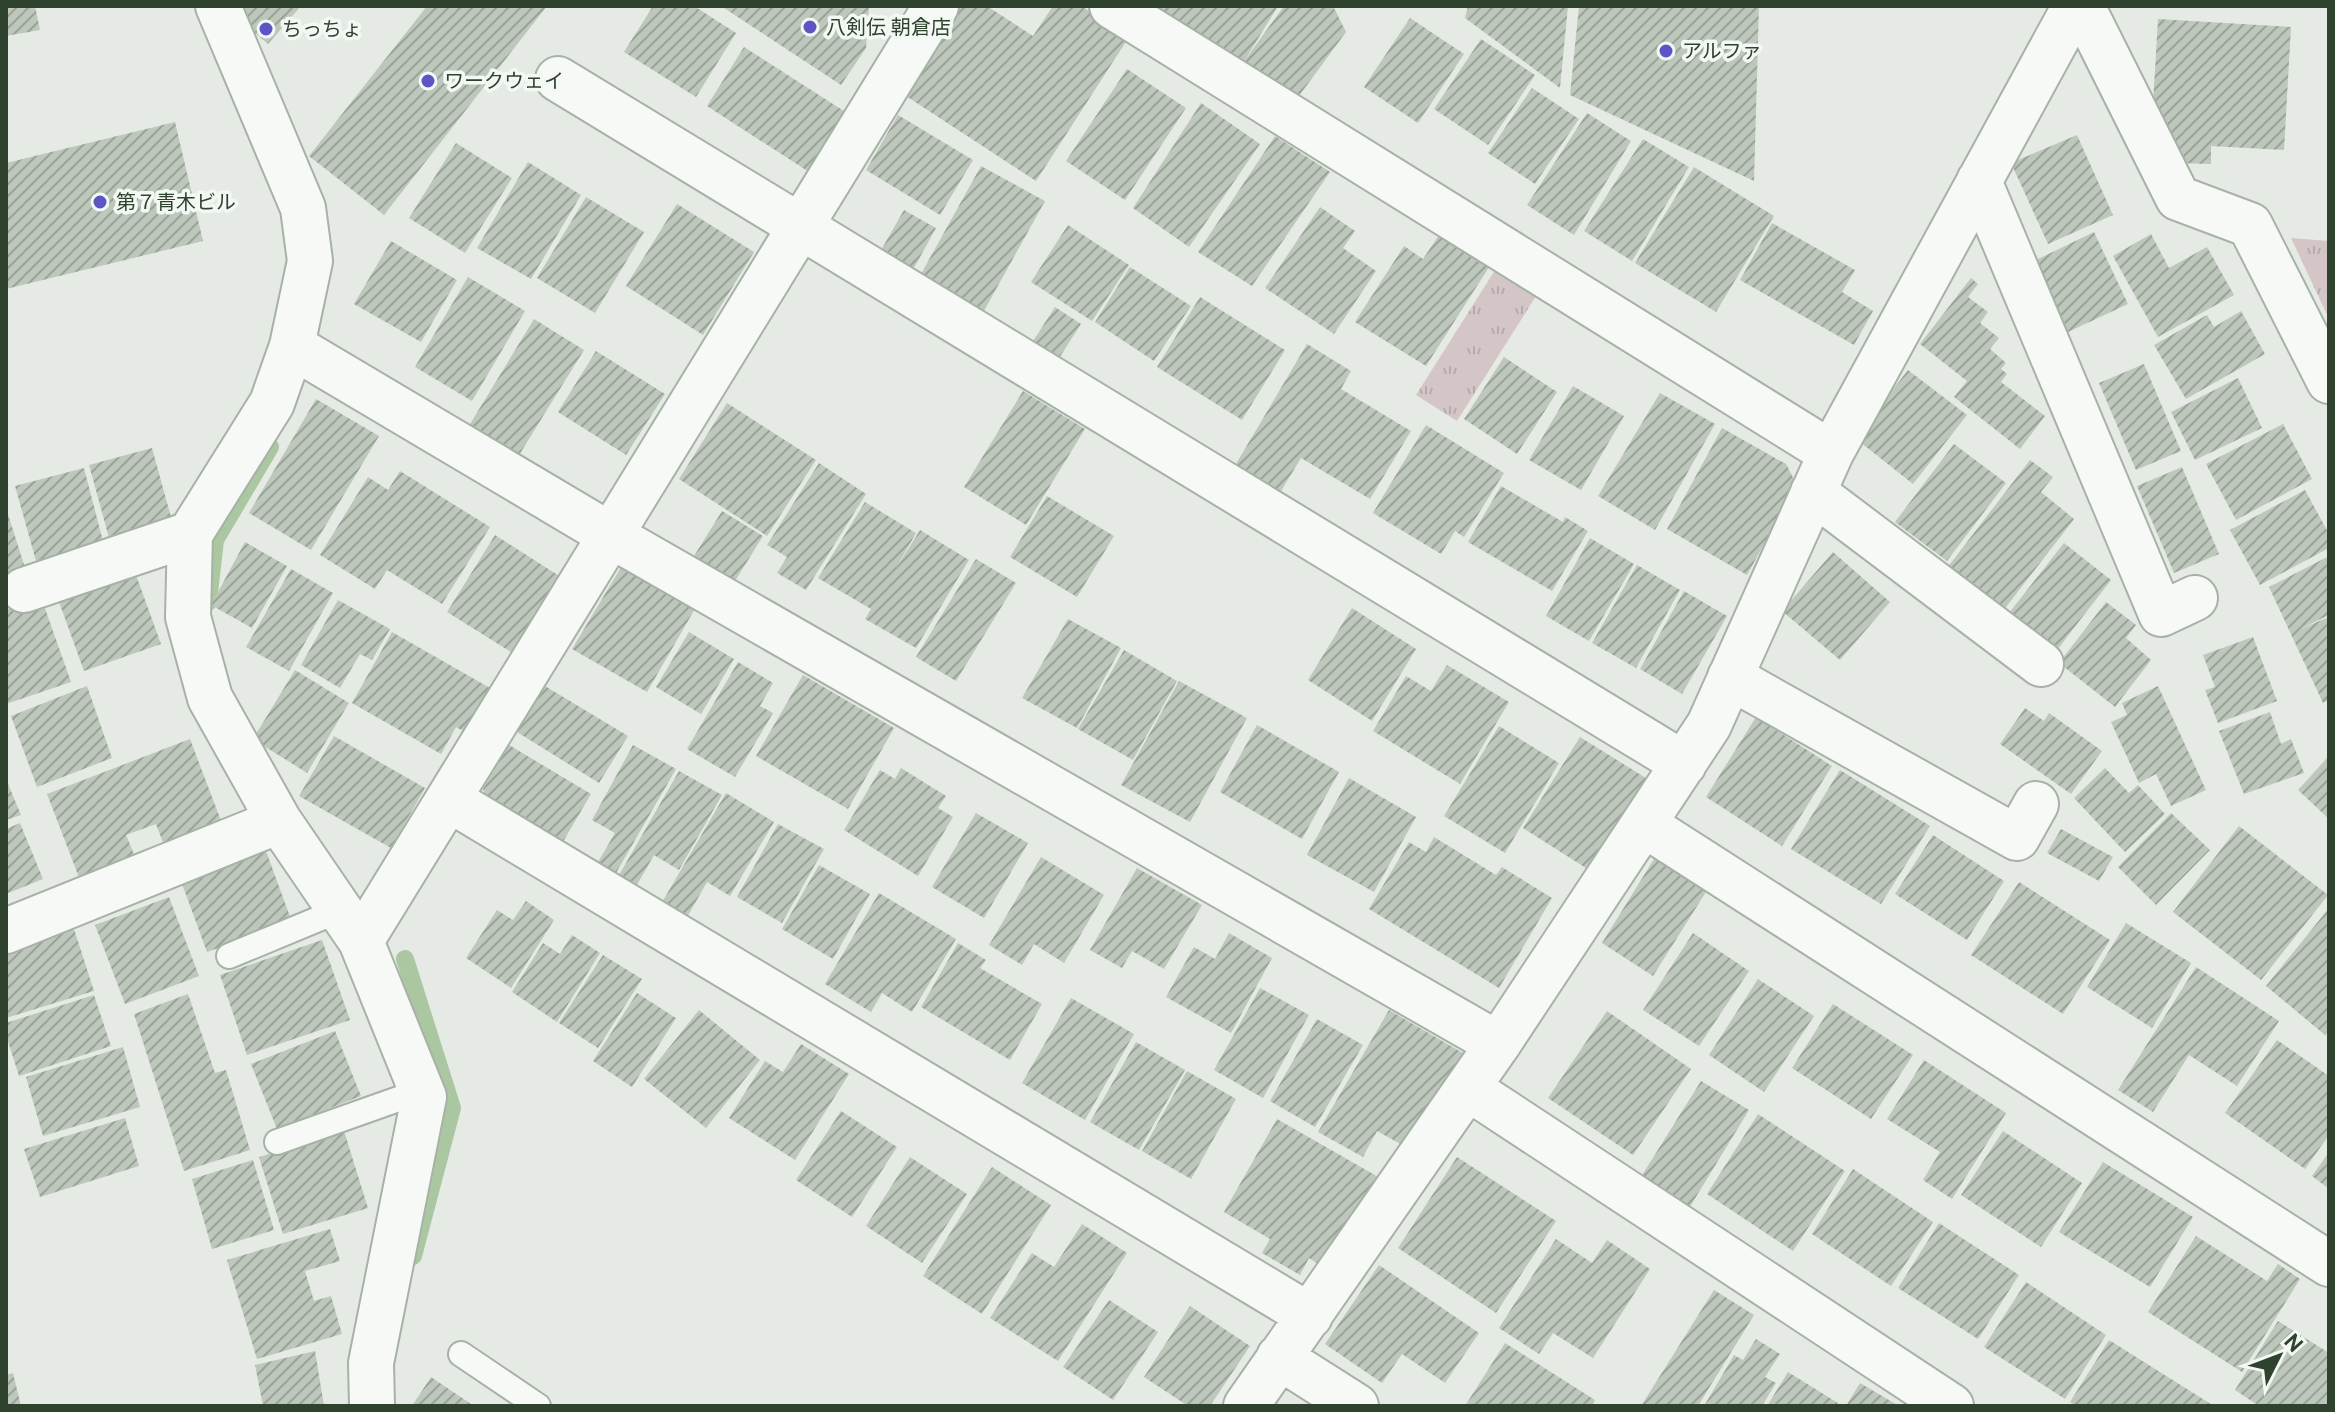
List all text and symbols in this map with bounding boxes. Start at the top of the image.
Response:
place label: 八剣伝 朝倉店 [826,16,951,42]
place label: ちっちょ [282,18,362,44]
marker: 八剣伝 朝倉店 [801,18,819,36]
marker: ちっちょ [257,20,275,38]
place label: アルファ [1682,40,1762,66]
marker: アルファ [1657,42,1675,60]
place label: ワークウェイ [444,70,564,96]
marker: ワークウェイ [419,72,437,90]
place label: 第７青木ビル [116,191,236,217]
marker: 第７青木ビル [91,193,109,211]
north arrow [2239,1316,2319,1396]
text: N [2277,1329,2307,1359]

